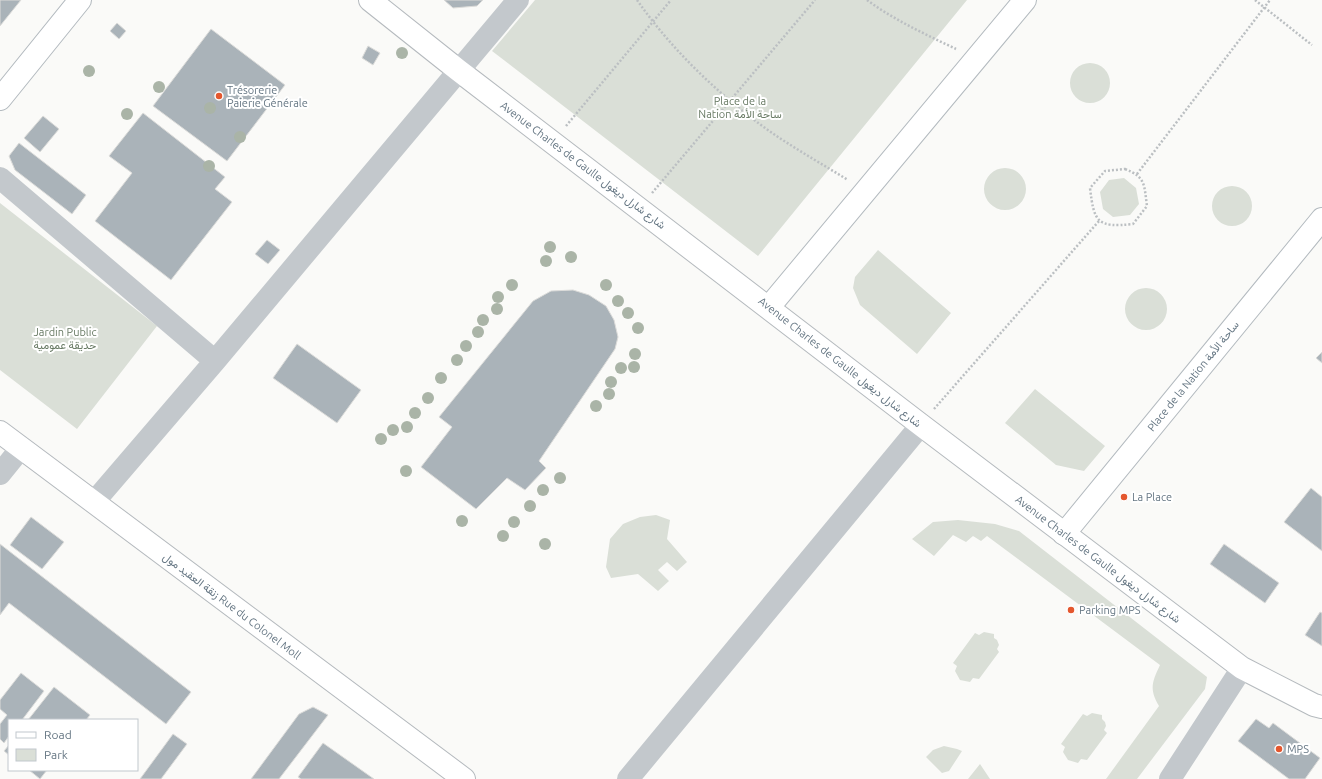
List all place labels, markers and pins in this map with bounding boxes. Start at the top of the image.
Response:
place label: Trésorerie Paierie Générale [227,84,308,109]
marker: Trésorerie Paierie Générale [214,91,224,101]
place label: La Place [1132,491,1172,503]
marker: La Place [1119,492,1129,502]
place label: Parking MPS [1079,604,1141,616]
marker: Parking MPS [1066,605,1076,615]
place label: MPS [1287,743,1309,755]
marker: MPS [1274,744,1284,754]

